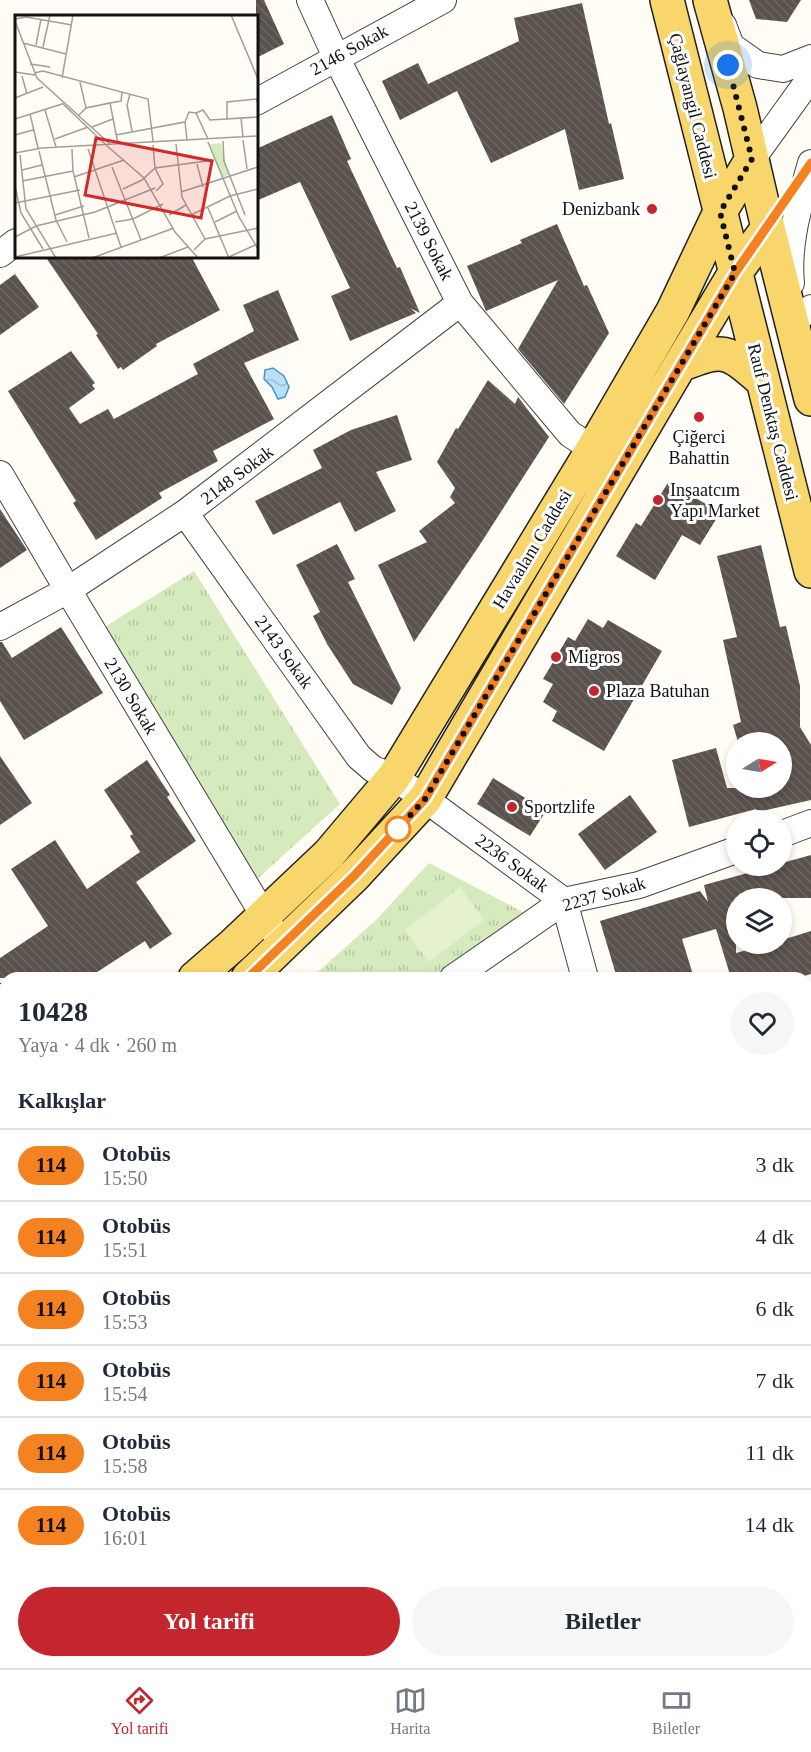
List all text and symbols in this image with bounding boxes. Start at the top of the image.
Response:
inset map [15,15,258,258]
street label: 2146 Sokak [307,21,391,79]
street label: Çağlayangil Caddesi [665,31,721,181]
your location [713,50,743,80]
street label: 2139 Sokak [401,198,457,284]
place label: Denizbank [562,199,640,219]
marker: Denizbank [645,202,659,216]
street label: Rauf Denktaş Caddesi [744,341,802,503]
marker: Çiğerci Bahattin [692,410,706,424]
place label: Çiğerci Bahattin [669,427,730,468]
street label: 2148 Sokak [197,441,277,509]
place label: Inşaatcım Yapı Market [670,480,760,521]
street label: Havaalanı Caddesi [489,486,575,612]
marker: Inşaatcım Yapı Market [651,493,665,507]
street label: 2143 Sokak [251,612,317,692]
place label: Migros [568,647,620,667]
marker: Migros [549,650,563,664]
street label: 2130 Sokak [100,654,162,738]
place label: Plaza Batuhan [606,681,709,701]
marker: Plaza Batuhan [587,684,601,698]
north arrow [726,732,792,798]
map controls [726,732,792,954]
place label: Sportzlife [524,797,595,817]
marker: Sportzlife [505,800,519,814]
button: locate [726,810,792,876]
unlabelled marker [385,816,411,842]
street label: 2236 Sokak [472,830,552,896]
street label: 2237 Sokak [560,873,648,915]
button: layers [726,888,792,954]
button: heart [731,992,794,1055]
text: 10428 [18,996,88,1027]
text: Yaya · 4 dk · 260 m [18,1034,177,1056]
text: Kalkışlar [18,1088,106,1113]
text: Otobüs [102,1141,170,1166]
text: 3 dk [756,1152,794,1177]
text: 114 [36,1153,66,1177]
text: 15:50 [102,1167,148,1189]
text: Otobüs [102,1213,170,1238]
text: 4 dk [756,1224,794,1249]
text: 114 [36,1225,66,1249]
text: 15:51 [102,1239,148,1261]
text: Otobüs [102,1285,170,1310]
text: 6 dk [756,1296,794,1321]
text: 114 [36,1297,66,1321]
text: 15:53 [102,1311,148,1333]
text: Otobüs [102,1357,170,1382]
text: 7 dk [756,1368,794,1393]
text: 114 [36,1369,66,1393]
text: 15:54 [102,1383,148,1405]
text: Otobüs [102,1429,170,1454]
text: 11 dk [745,1440,794,1465]
text: 114 [36,1441,66,1465]
text: 15:58 [102,1455,148,1477]
text: Otobüs [102,1501,170,1526]
text: 14 dk [745,1512,794,1537]
text: 114 [36,1513,66,1537]
text: 16:01 [102,1527,148,1549]
button: Yol tarifi [18,1587,400,1656]
button: Biletler [412,1587,794,1656]
tab: Yol tarifi [111,1684,168,1738]
tab: Harita [390,1684,430,1738]
tab: Biletler [652,1684,700,1738]

